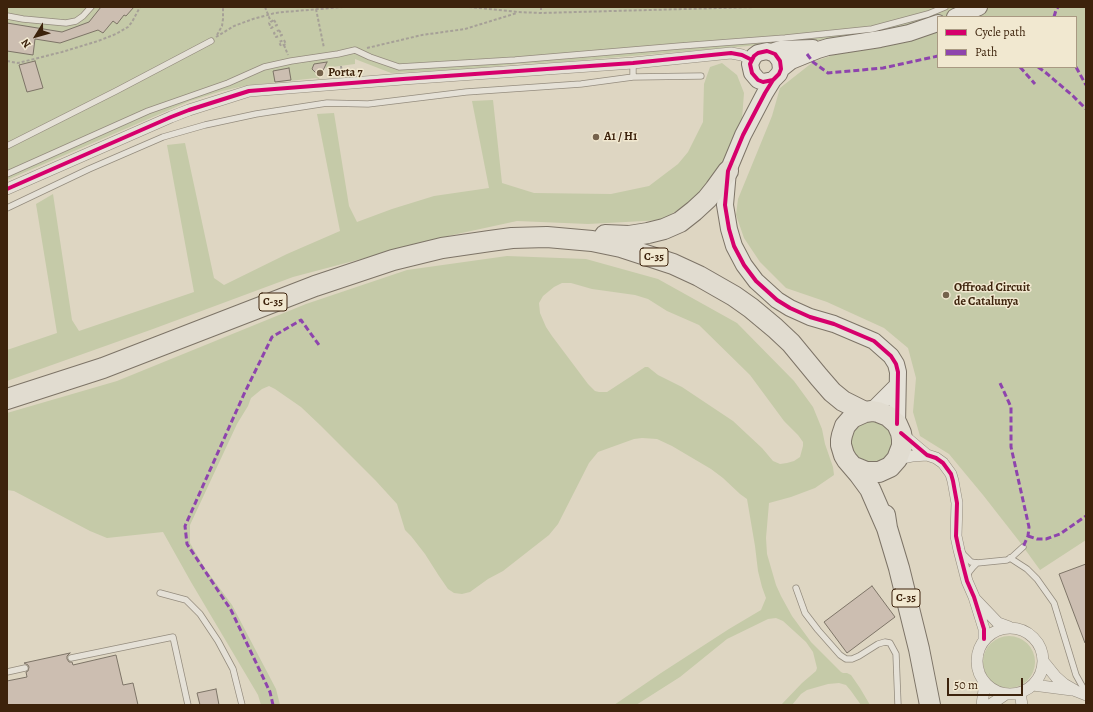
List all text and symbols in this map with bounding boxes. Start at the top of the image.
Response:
north arrow [16,16,56,56]
legend [937,16,1077,68]
text: Cycle path [975,24,1026,40]
text: N [18,36,34,51]
text: Path [975,44,997,60]
place label: Porta 7 [328,66,363,80]
marker: Porta 7 [315,68,325,78]
place label: A1 / H1 [604,130,637,144]
marker: A1 / H1 [591,132,601,142]
road number: C-35 [640,248,668,266]
place label: Offroad Circuit de Catalunya [954,281,1030,309]
marker: Offroad Circuit de Catalunya [941,290,951,300]
road number: C-35 [259,293,287,311]
road number: C-35 [892,589,920,607]
scale bar [949,670,1025,696]
text: 50 m [954,677,978,693]

